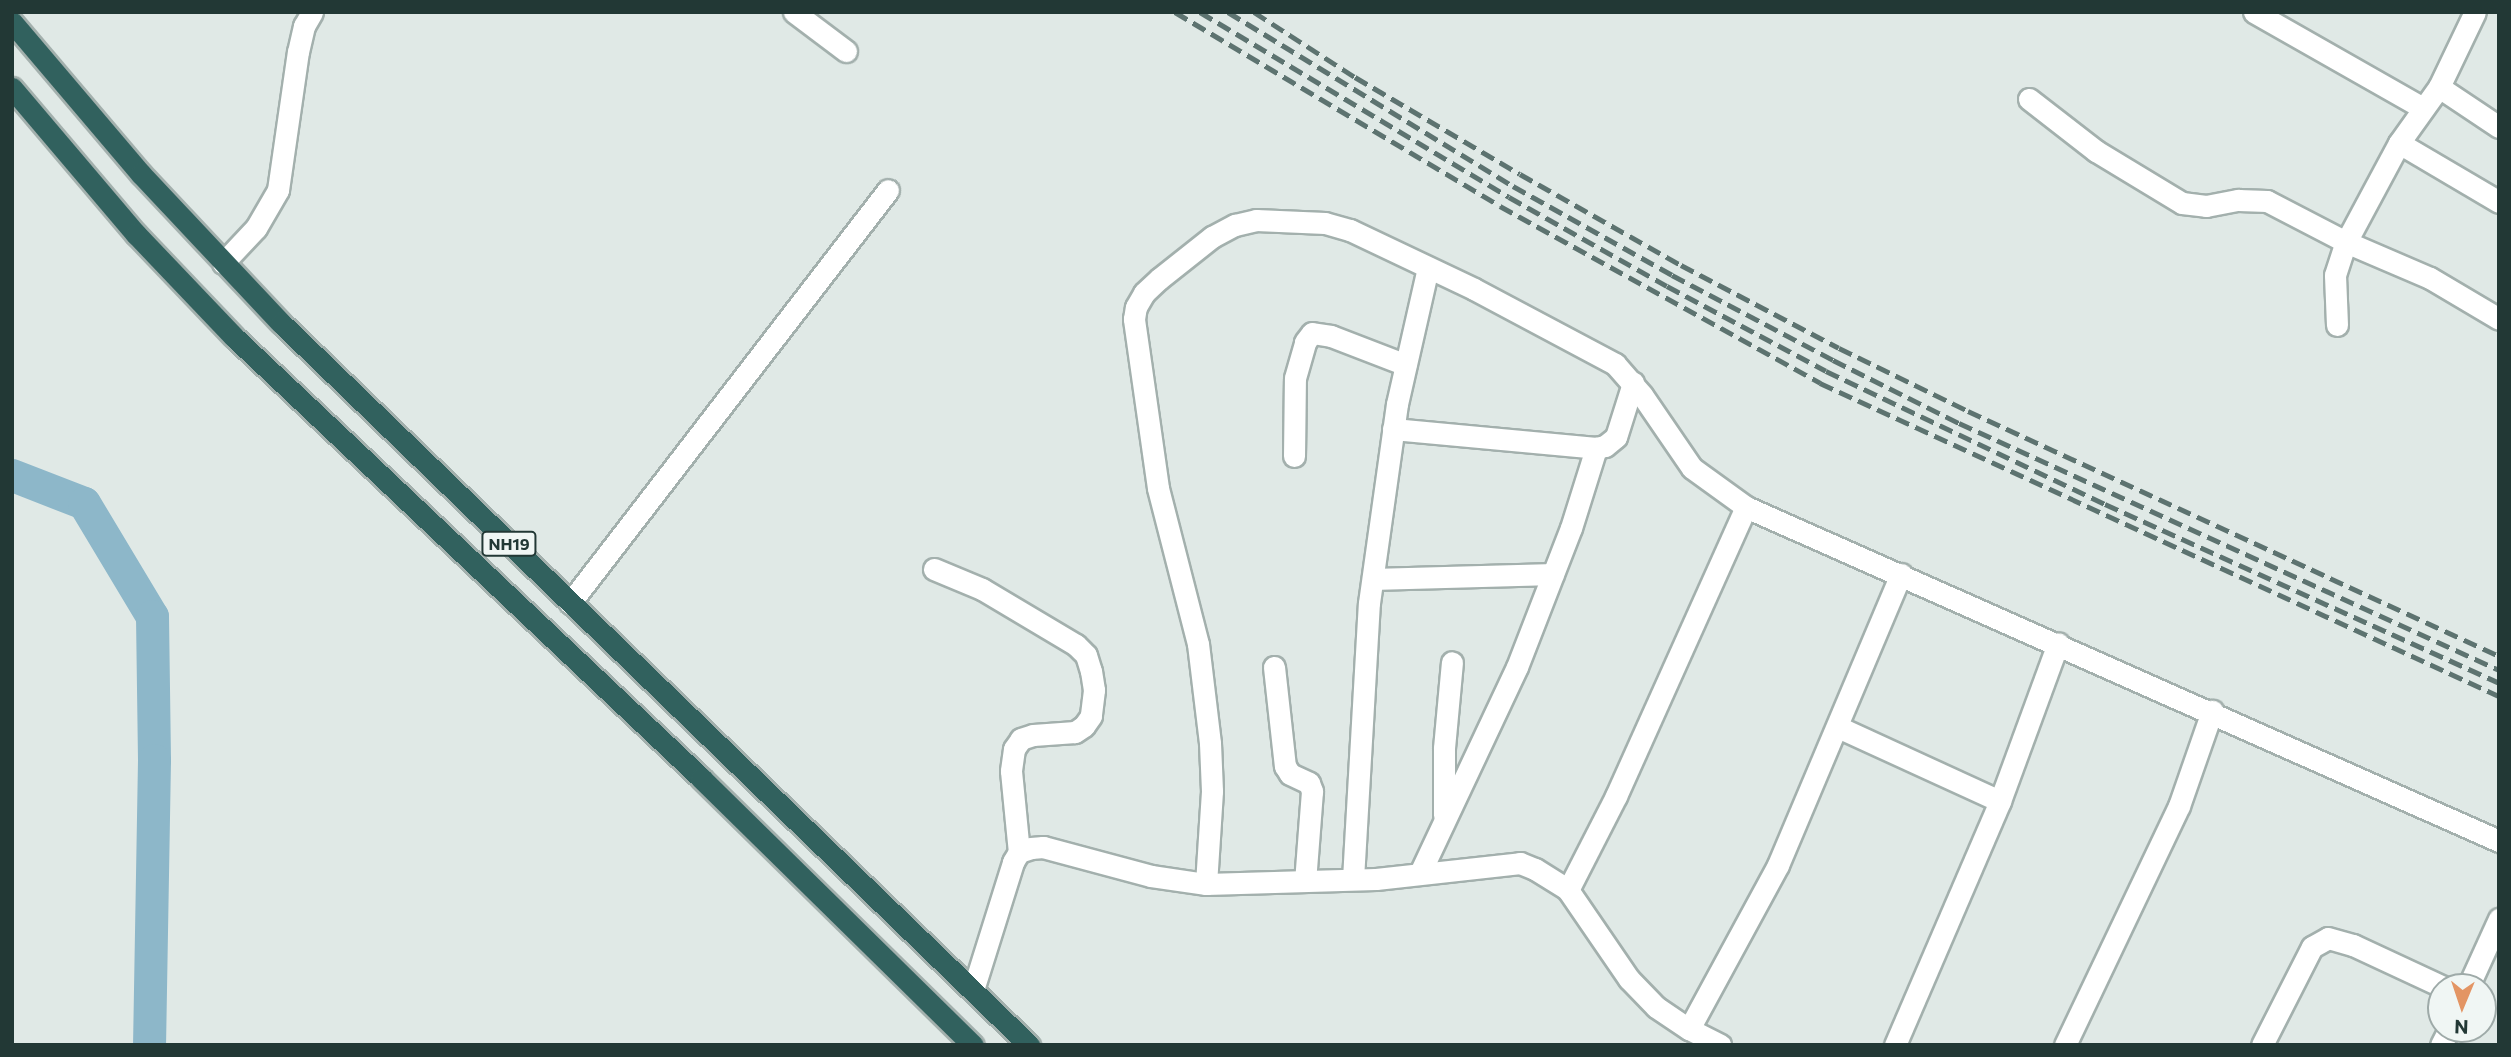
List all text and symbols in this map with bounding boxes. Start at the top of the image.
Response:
road number: NH19 [481,531,537,556]
north arrow [2427,973,2497,1043]
text: N [2454,1016,2469,1039]

